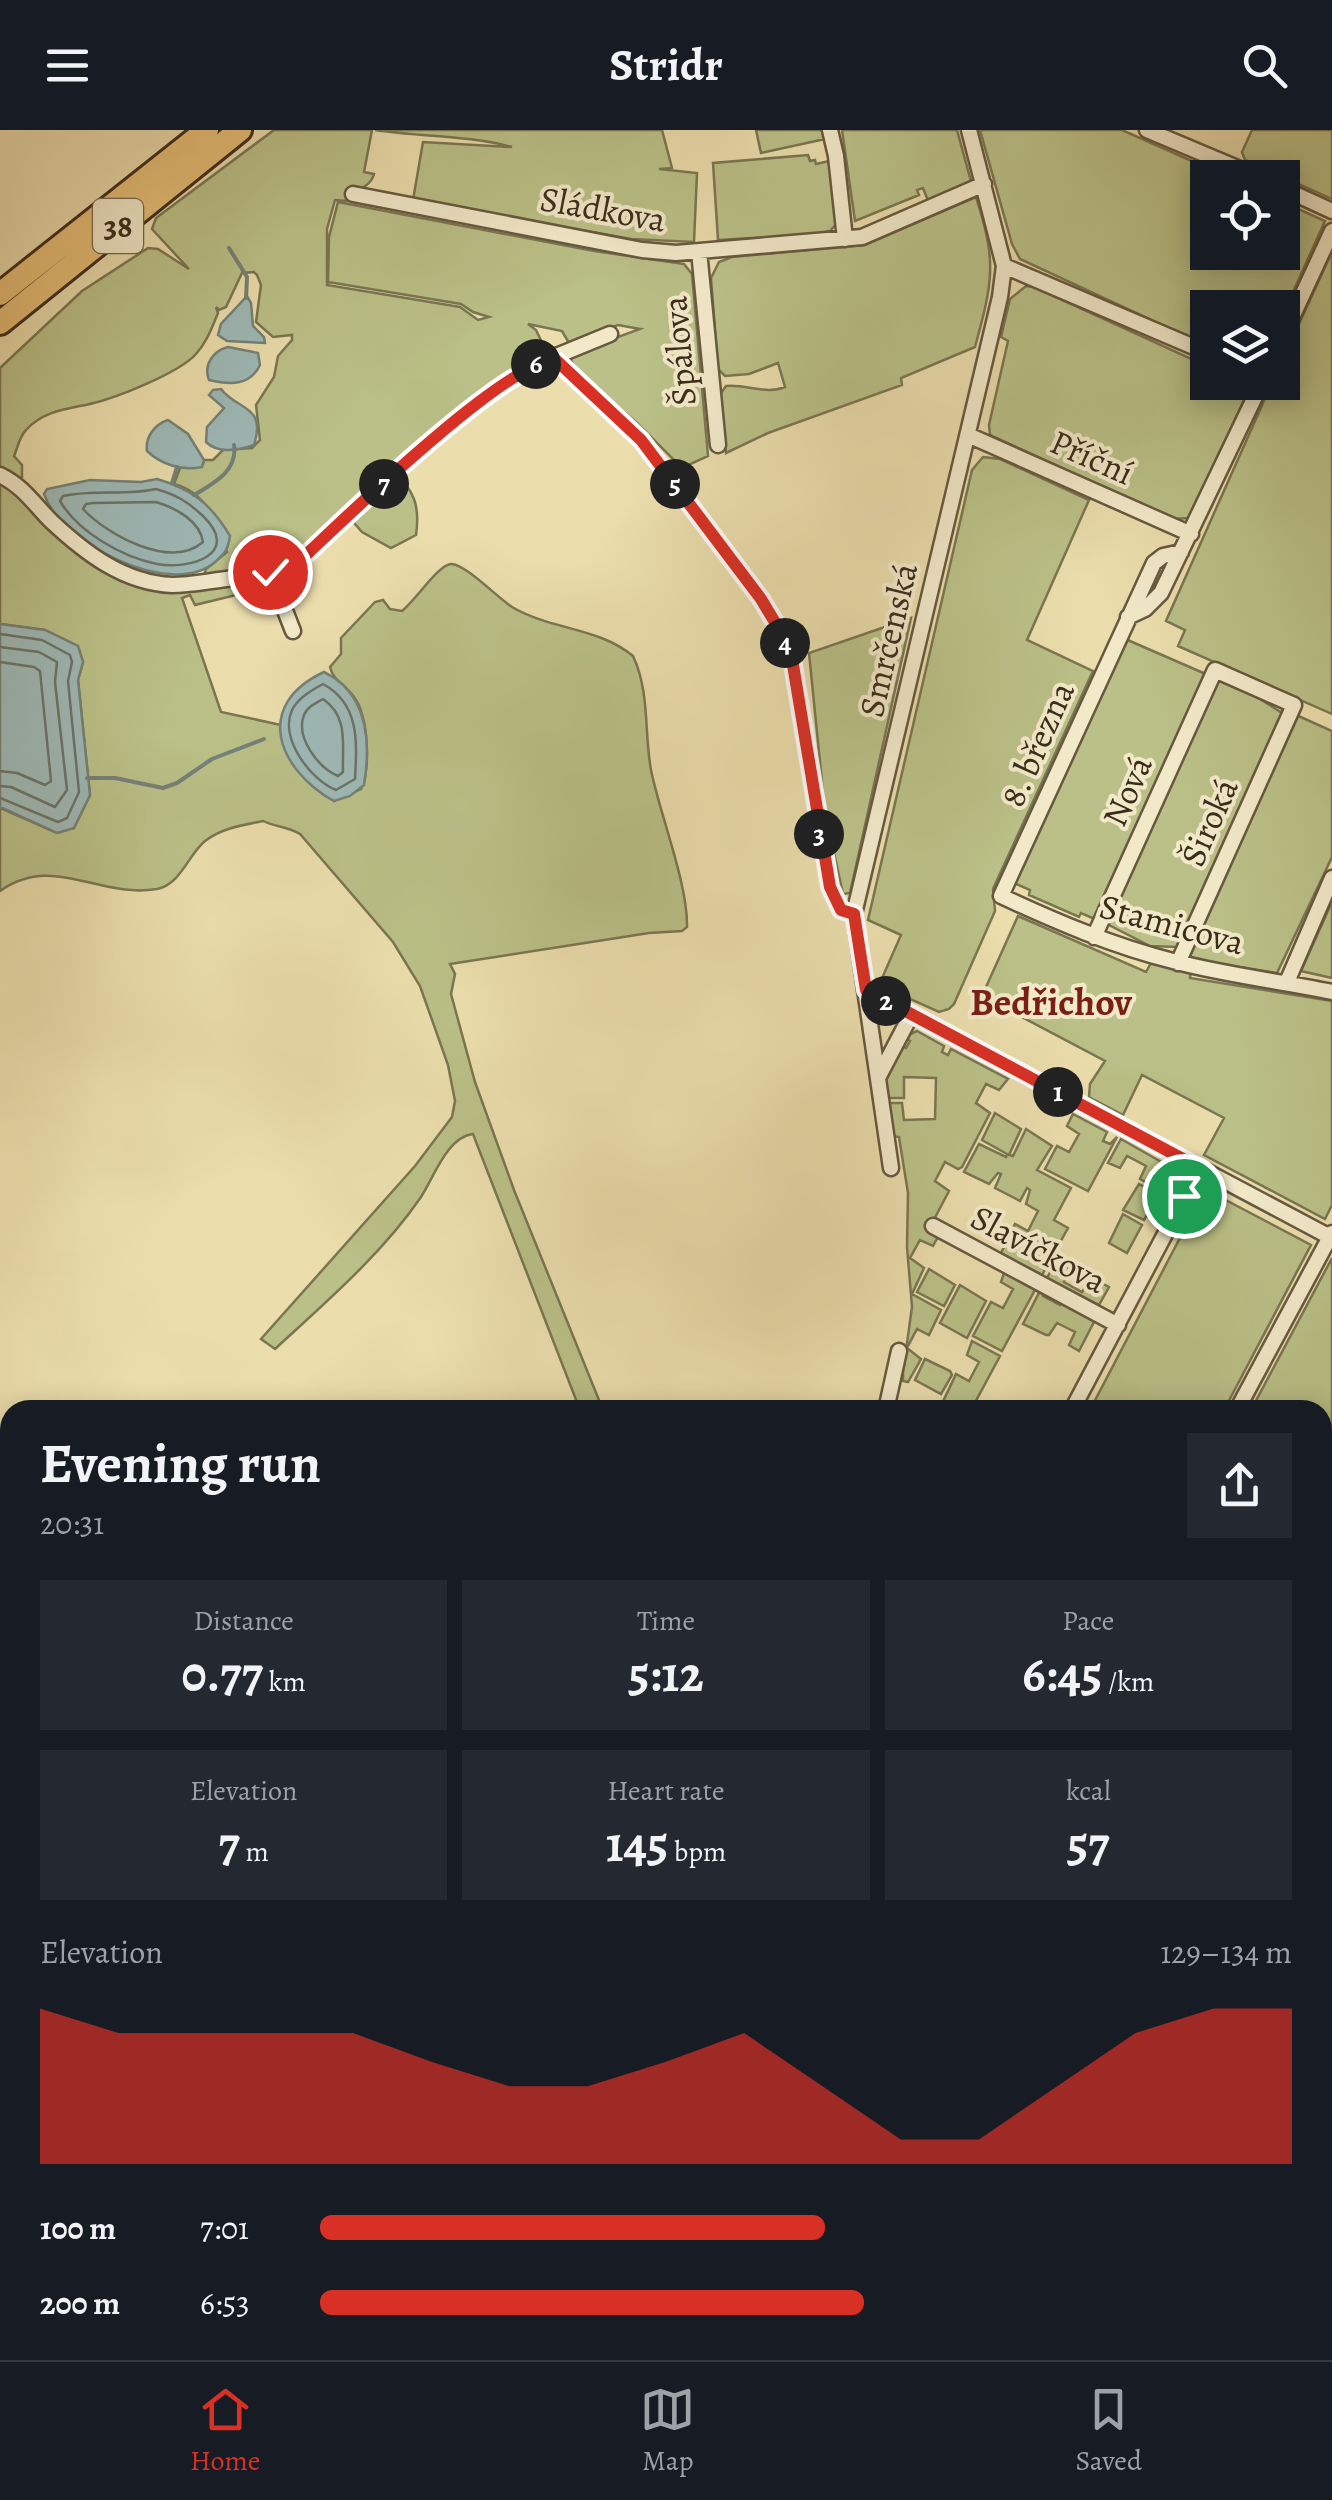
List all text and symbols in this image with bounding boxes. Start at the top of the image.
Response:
text: Stridr [609,34,723,96]
icon: menu [40,38,95,93]
icon: search [1237,38,1292,93]
map controls [1190,160,1300,400]
button: locate [1190,160,1300,270]
street label: Sládkova [536,174,670,244]
road number: 38 [93,199,143,253]
button: layers [1190,290,1300,400]
street label: Špálova [650,293,708,408]
pin: 6 [511,339,561,389]
text: 6 [529,345,543,383]
street label: Příční [1043,418,1141,496]
pin: 7 [359,459,409,509]
pin: 5 [650,459,700,509]
text: 7 [378,465,390,503]
text: 5 [669,465,681,503]
pin [228,530,313,615]
icon: check [243,545,298,600]
street label: Smrčenská [847,558,929,722]
pin: 4 [760,618,810,668]
text: 4 [778,624,792,662]
street label: 8. března [988,673,1086,814]
street label: Nová [1090,747,1164,834]
street label: Široká [1168,770,1250,874]
pin: 3 [794,809,844,859]
text: 3 [813,815,825,853]
street label: Stamicova [1094,882,1250,967]
pin: 2 [861,976,911,1026]
district label: Bedřichov [970,976,1133,1028]
text: 2 [879,982,893,1020]
pin: 1 [1033,1067,1083,1117]
text: 1 [1053,1073,1063,1111]
pin [1142,1154,1227,1239]
icon: arrive [1157,1169,1212,1224]
street label: Slavíčkova [963,1193,1116,1305]
text: Evening run [40,1426,321,1501]
button: share [1187,1433,1292,1538]
text: 20:31 [40,1501,104,1545]
text: Distance [193,1602,294,1640]
text: Time [637,1602,695,1640]
text: Pace [1062,1602,1114,1640]
text: 0.77 [181,1640,263,1708]
text: 5:12 [628,1640,704,1708]
text: 6:45 [1022,1640,1102,1708]
text: km [263,1663,306,1701]
text: /km [1102,1663,1154,1701]
text: Elevation [190,1772,297,1810]
text: Heart rate [608,1772,724,1810]
text: kcal [1066,1772,1111,1810]
text: 7 [219,1810,240,1878]
text: 145 [606,1810,668,1878]
text: 57 [1067,1810,1110,1878]
text: m [240,1833,269,1871]
text: bpm [668,1833,726,1871]
text: Elevation [40,1930,163,1974]
text: 129–134 m [1160,1930,1292,1974]
text: 100 m [40,2206,116,2250]
text: 7:01 [200,2206,249,2250]
text: 200 m [40,2281,120,2325]
text: 6:53 [200,2281,249,2325]
tab: Home [190,2382,260,2480]
tab: Map [640,2382,695,2480]
tab: Saved [1076,2382,1142,2480]

